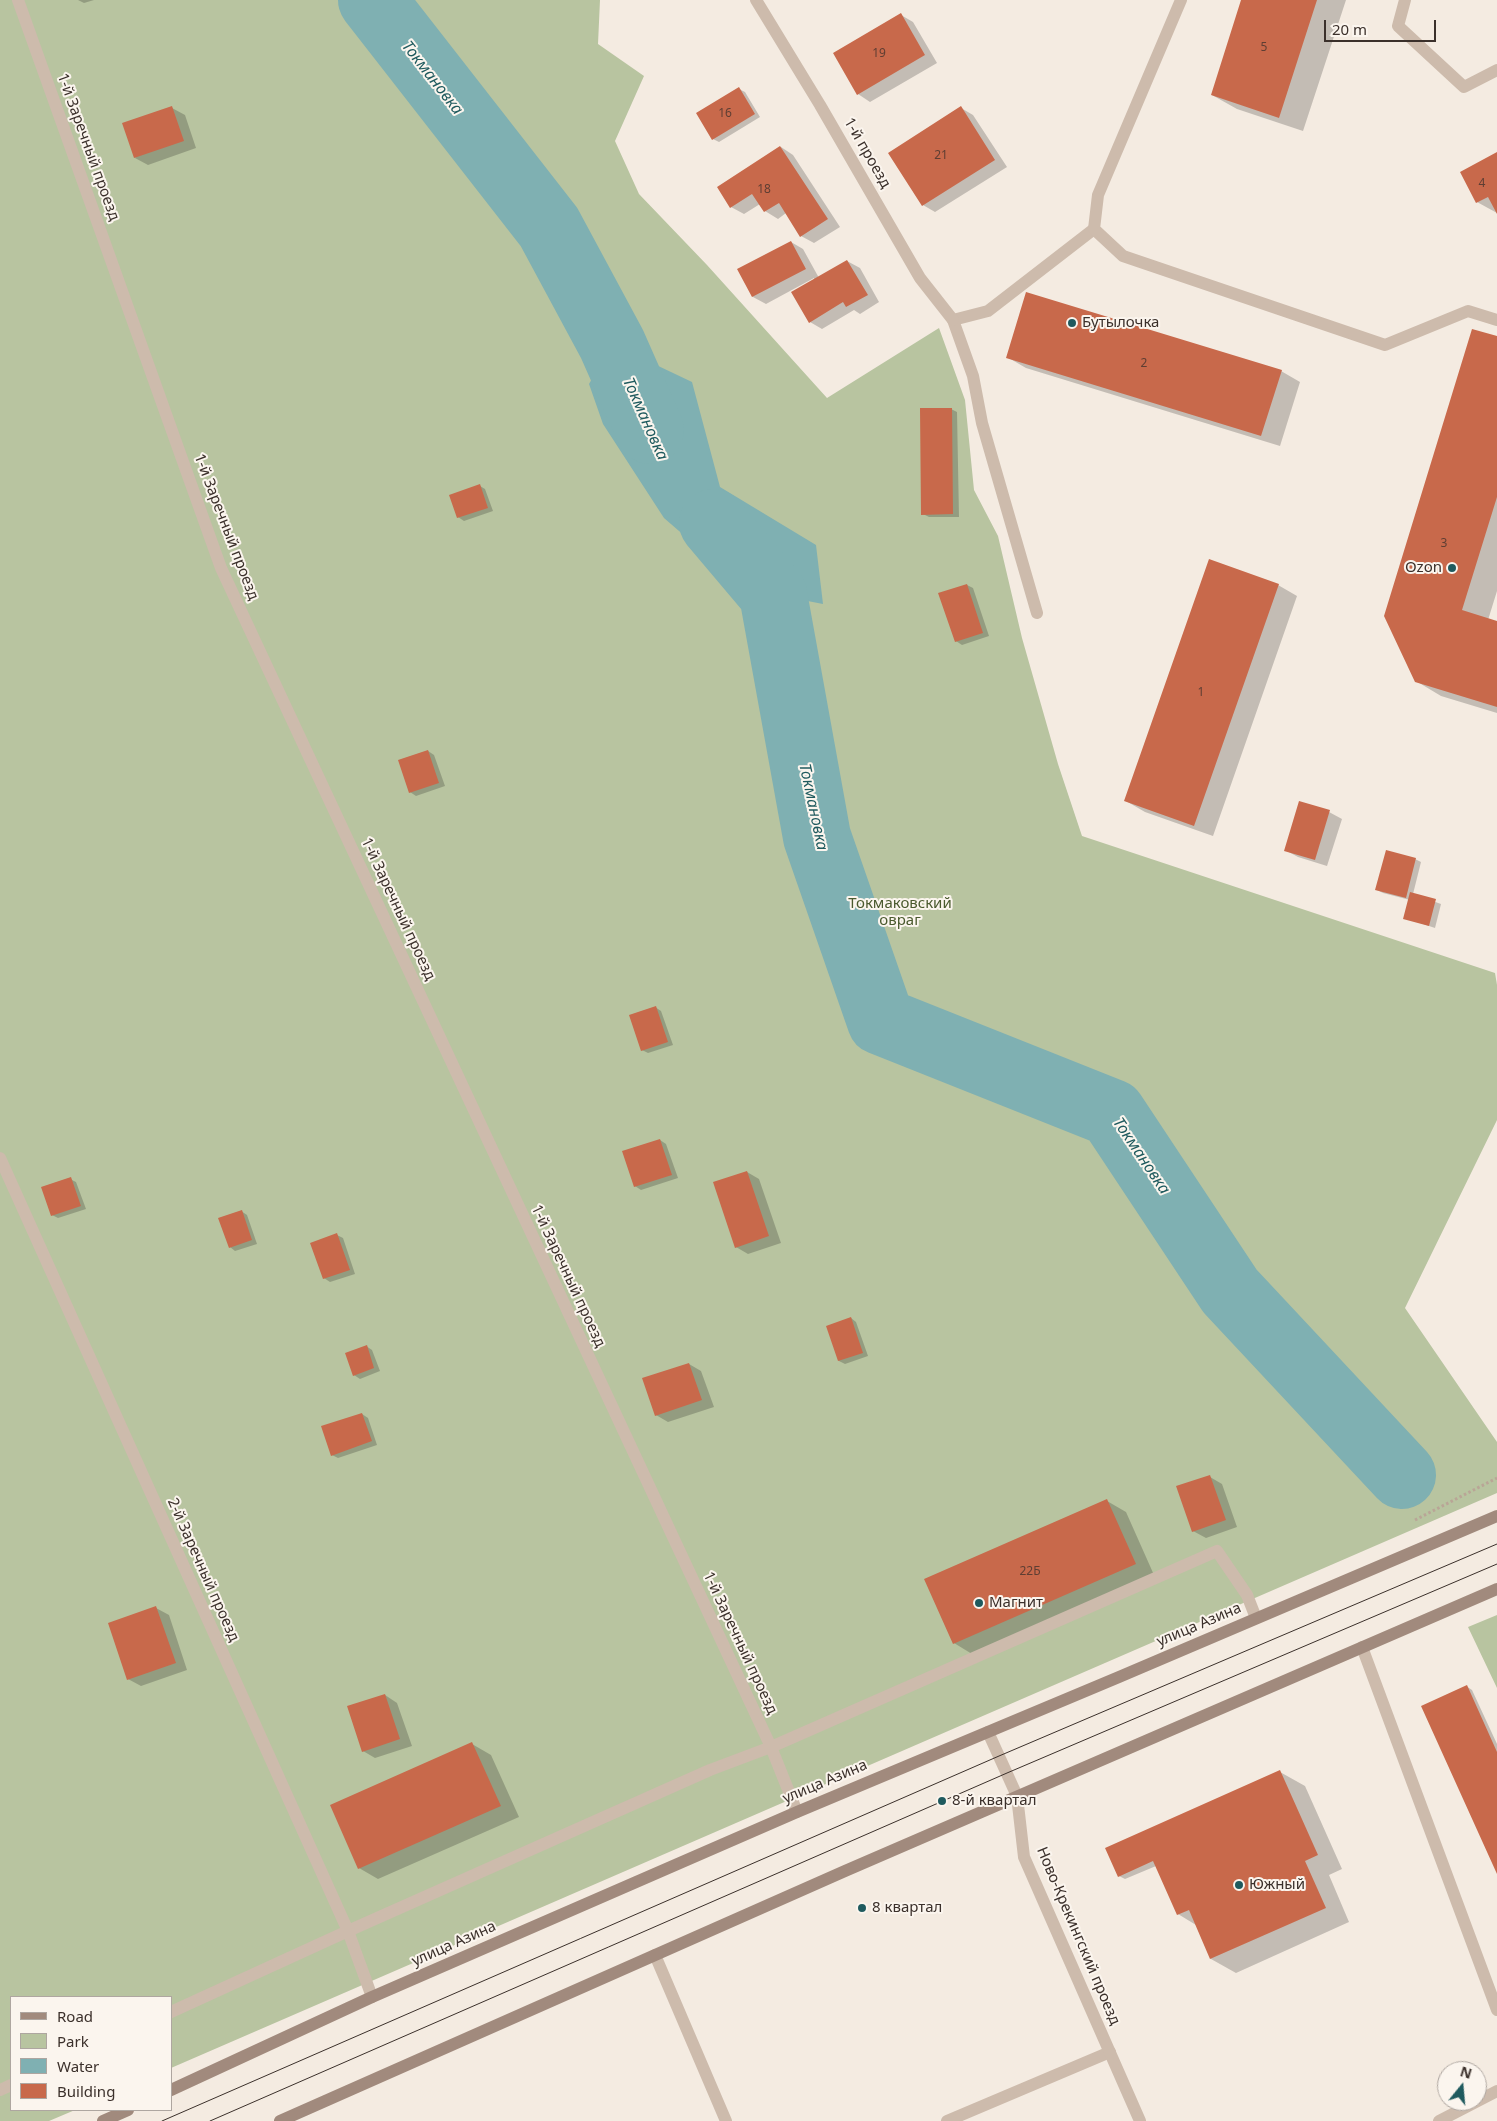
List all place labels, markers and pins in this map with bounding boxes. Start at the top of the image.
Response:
place label: Бутылочка [1082,314,1159,332]
marker: Бутылочка [1066,317,1078,329]
place label: Ozon [1405,559,1442,577]
marker: Ozon [1446,562,1458,574]
place label: Магнит [989,1594,1043,1612]
marker: Магнит [973,1597,985,1609]
place label: 8-й квартал [952,1792,1036,1810]
marker: 8-й квартал [936,1795,948,1807]
place label: Южный [1249,1876,1305,1894]
marker: Южный [1233,1879,1245,1891]
place label: 8 квартал [872,1899,942,1917]
marker: 8 квартал [856,1902,868,1914]

